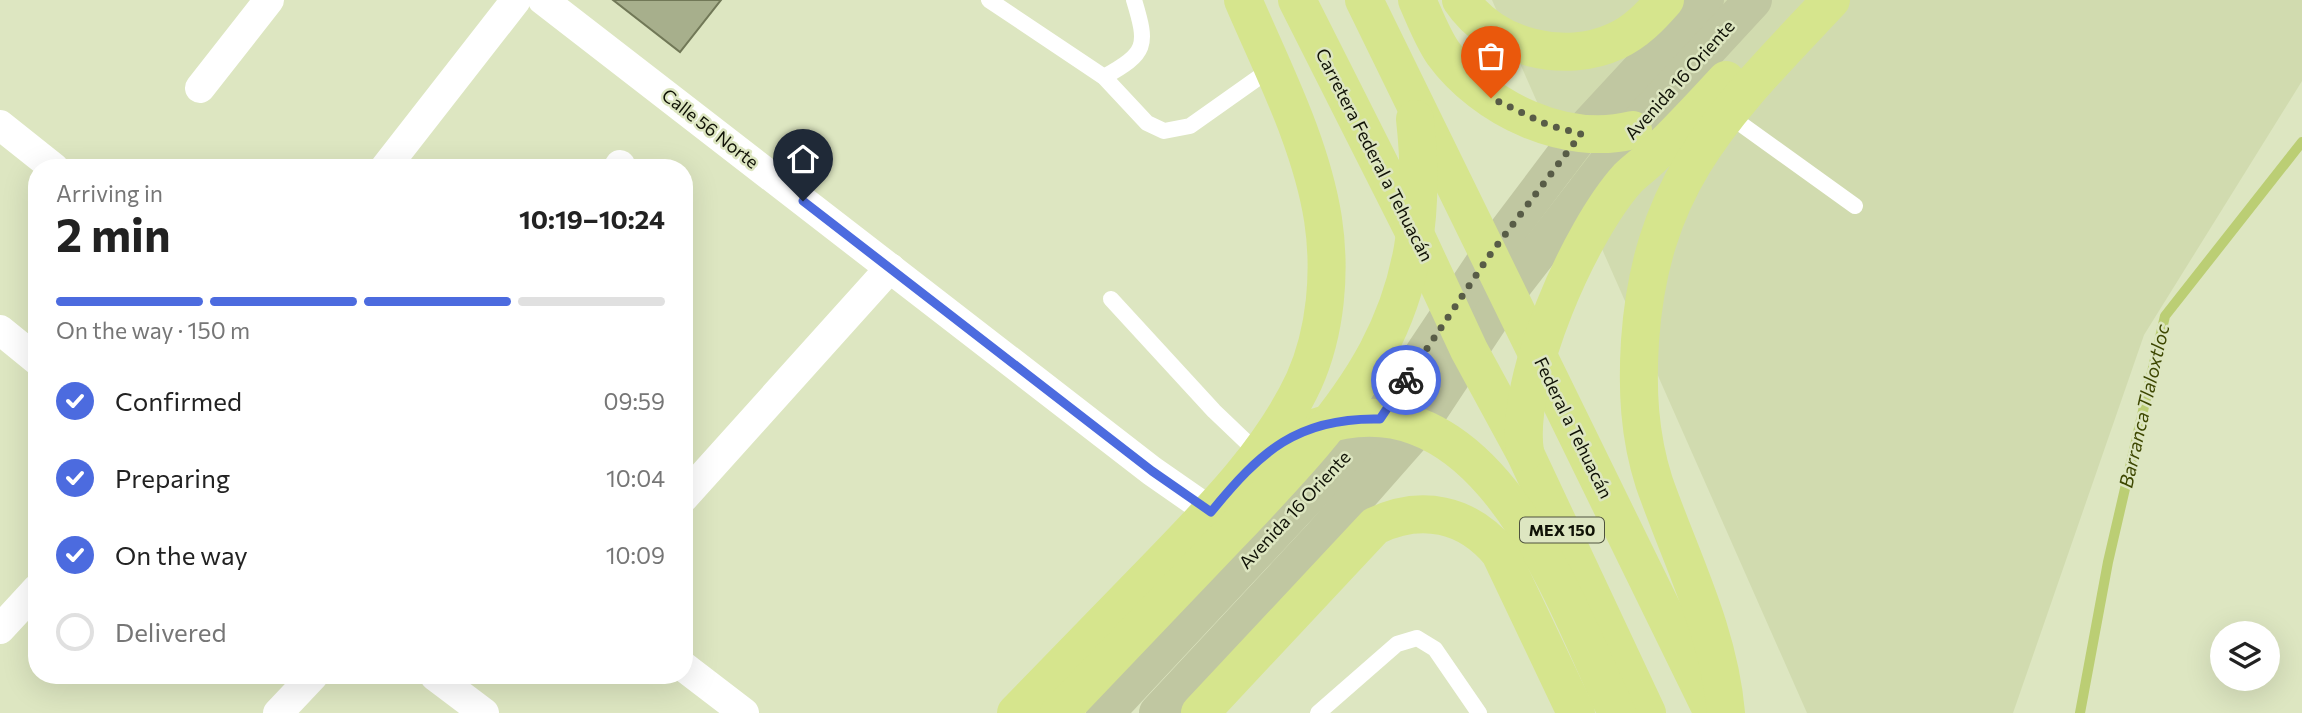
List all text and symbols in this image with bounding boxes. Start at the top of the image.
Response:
street label: Avenida 16 Oriente [1620,15,1739,144]
pin [1461,26,1521,98]
icon: bag [1472,37,1510,75]
street label: Carretera Federal a Tehuacán [1311,44,1438,265]
street label: Calle 56 Norte [658,84,763,173]
pin [773,129,833,201]
icon: home [784,140,822,178]
text: Arriving in [56,179,163,207]
text: 10:19–10:24 [519,203,665,234]
text: 2 min [56,205,171,261]
text: On the way · 150 m [56,316,250,344]
water label: Barranca Tlaloxtloc [2113,321,2174,490]
courier [1371,345,1441,415]
street label: Federal a Tehuacán [1530,353,1618,502]
icon: bike [1387,361,1425,399]
icon: check [56,382,94,420]
text: Confirmed [115,385,242,416]
text: 09:59 [603,387,665,415]
street label: Avenida 16 Oriente [1234,446,1355,573]
icon: check [56,459,94,497]
text: Preparing [115,462,230,493]
text: 10:04 [606,464,665,492]
road number: MEX 150 [1520,517,1604,542]
icon: check [56,536,94,574]
text: On the way [115,539,248,570]
text: 10:09 [606,541,665,569]
text: Delivered [115,616,226,647]
map controls [2210,621,2280,691]
button: layers [2210,621,2280,691]

